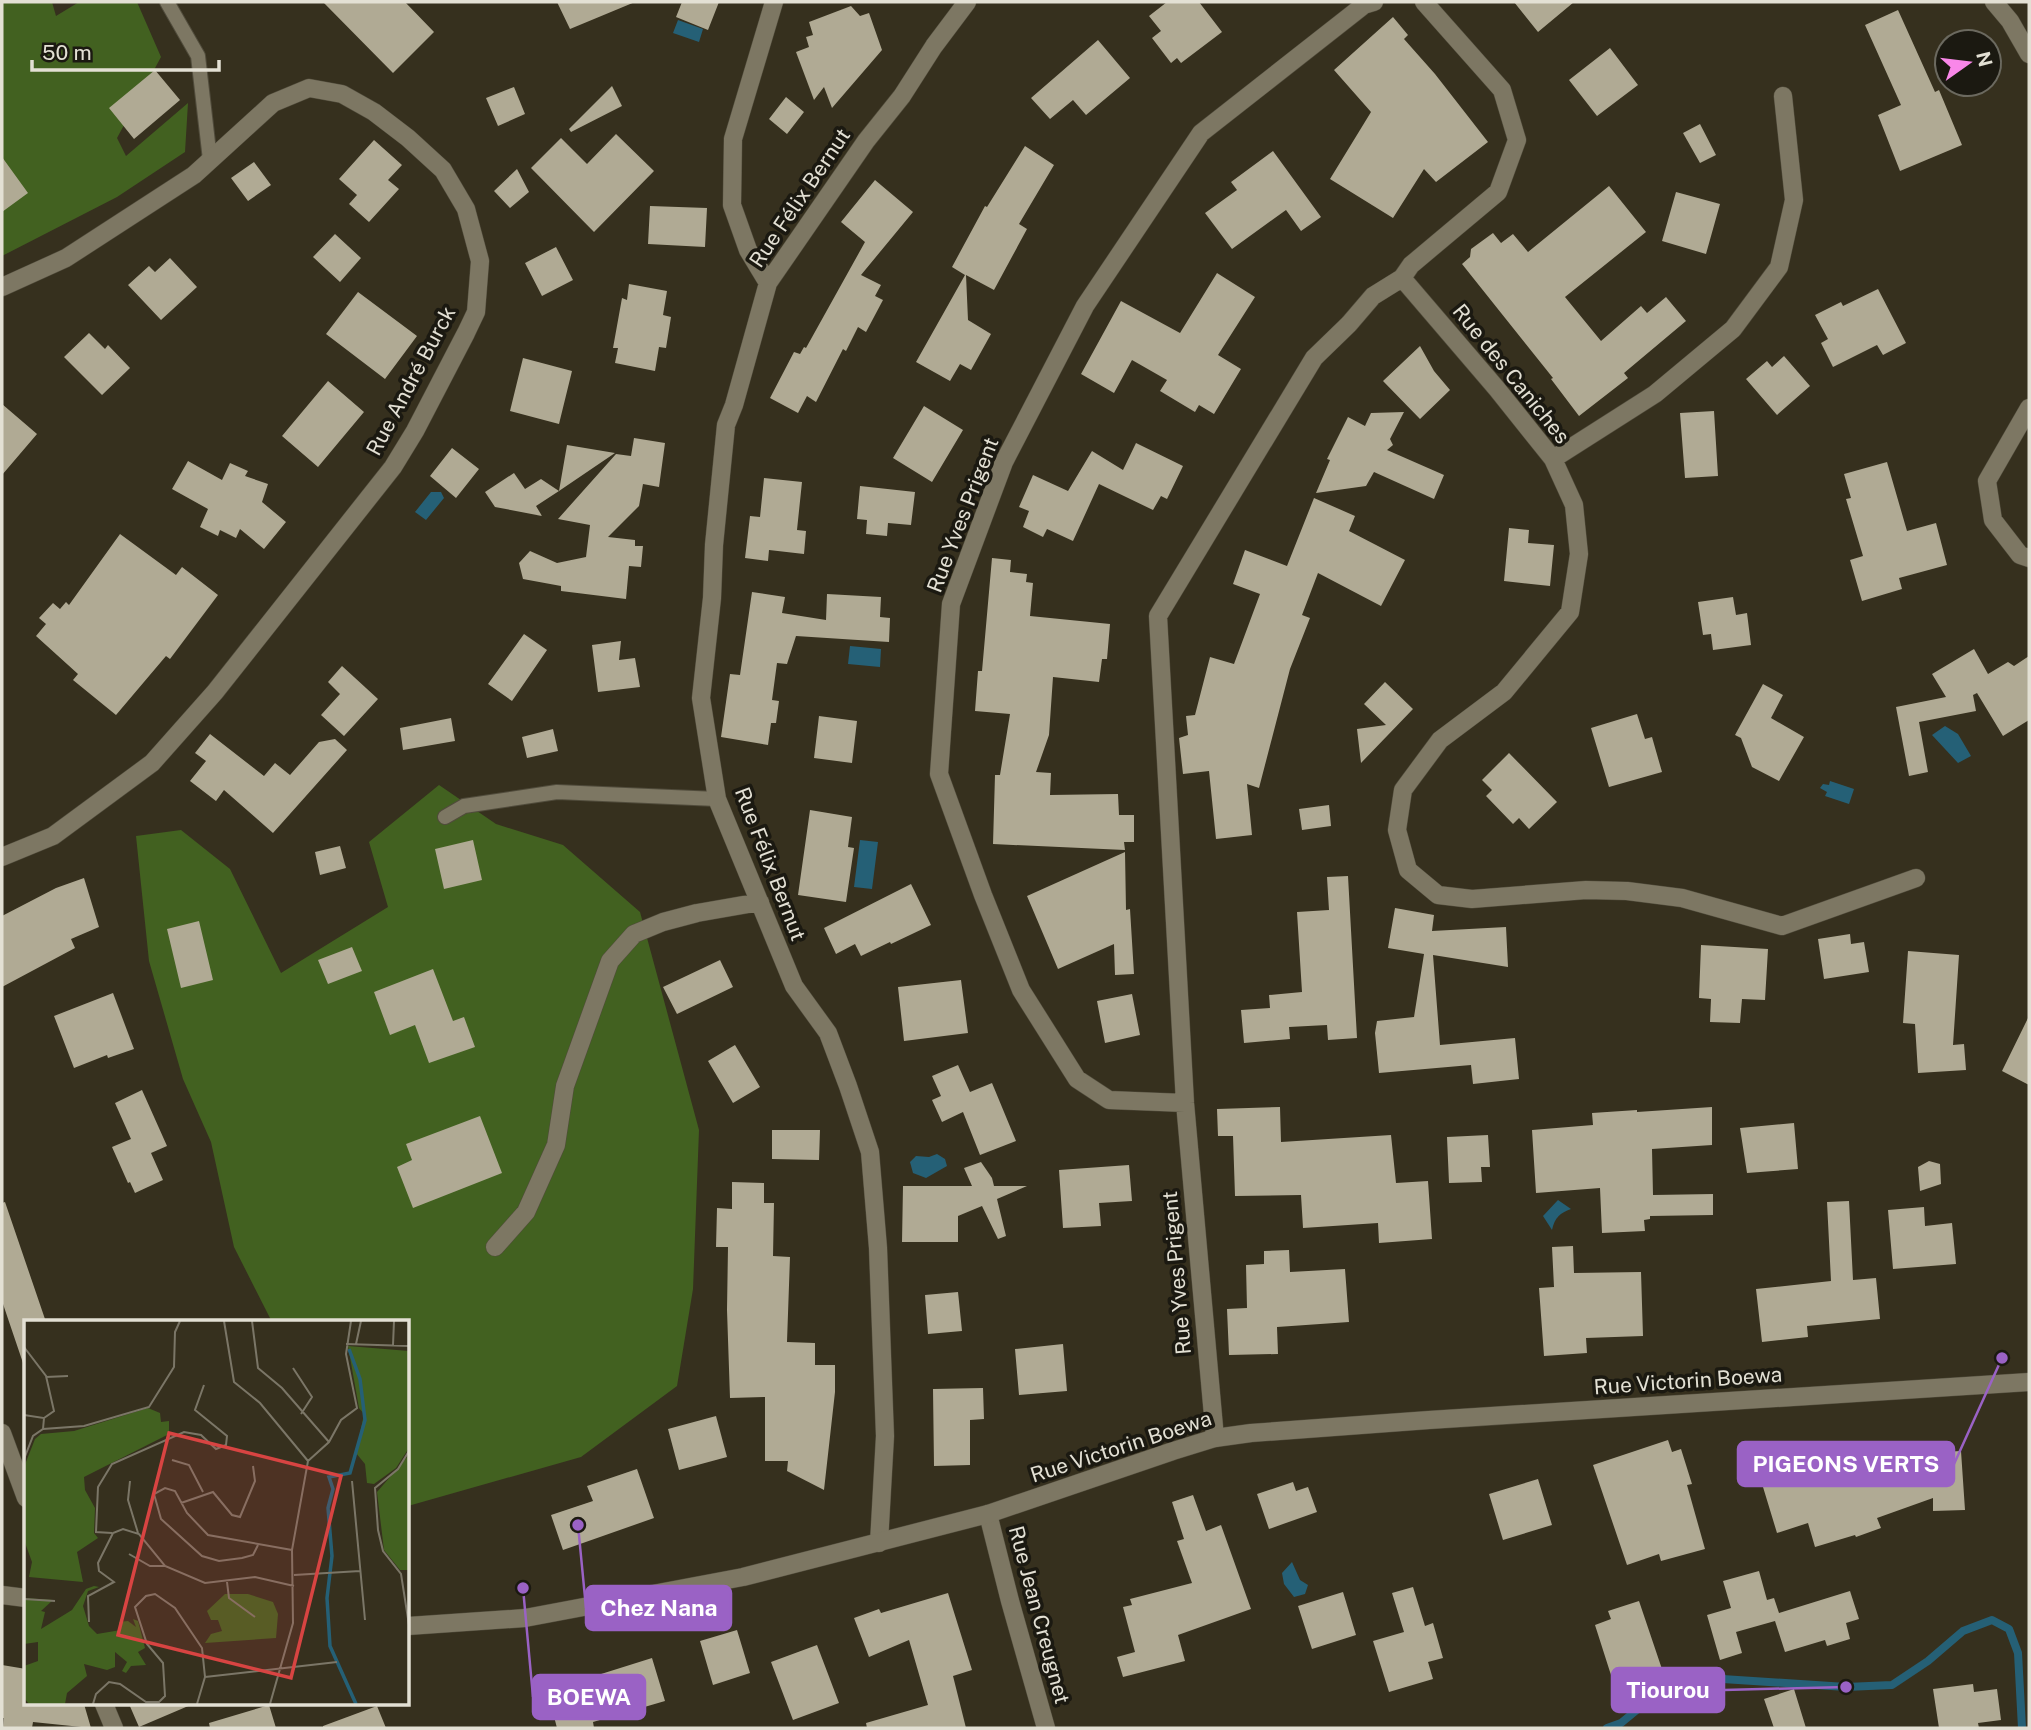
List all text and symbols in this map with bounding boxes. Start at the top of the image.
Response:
scale bar [32,28,219,72]
north arrow [1933,28,2003,98]
text: 50 m [42,40,92,65]
text: N [1972,49,1997,69]
street label: Rue Félix Bernut [744,123,855,272]
street label: Rue des Caniches [1448,299,1575,448]
street label: Rue André Burck [361,302,460,460]
street label: Rue Yves Prigent [921,434,1004,596]
street label: Rue Félix Bernut [730,784,811,944]
street label: Rue Yves Prigent [1157,1190,1196,1356]
inset map [24,1320,410,1706]
street label: Rue Victorin Boewa [1593,1361,1783,1400]
street label: Rue Victorin Boewa [1027,1405,1215,1488]
callout: PIGEONS VERTS [1738,1442,1954,1486]
text: PIGEONS VERTS [1753,1450,1939,1477]
street label: Rue Jean Creugnet [1004,1523,1075,1707]
callout: Chez Nana [586,1586,731,1630]
text: Chez Nana [600,1594,718,1621]
callout: Tiourou [1612,1668,1724,1712]
callout: BOEWA [533,1675,645,1719]
text: Tiourou [1626,1676,1710,1703]
text: BOEWA [547,1683,631,1710]

